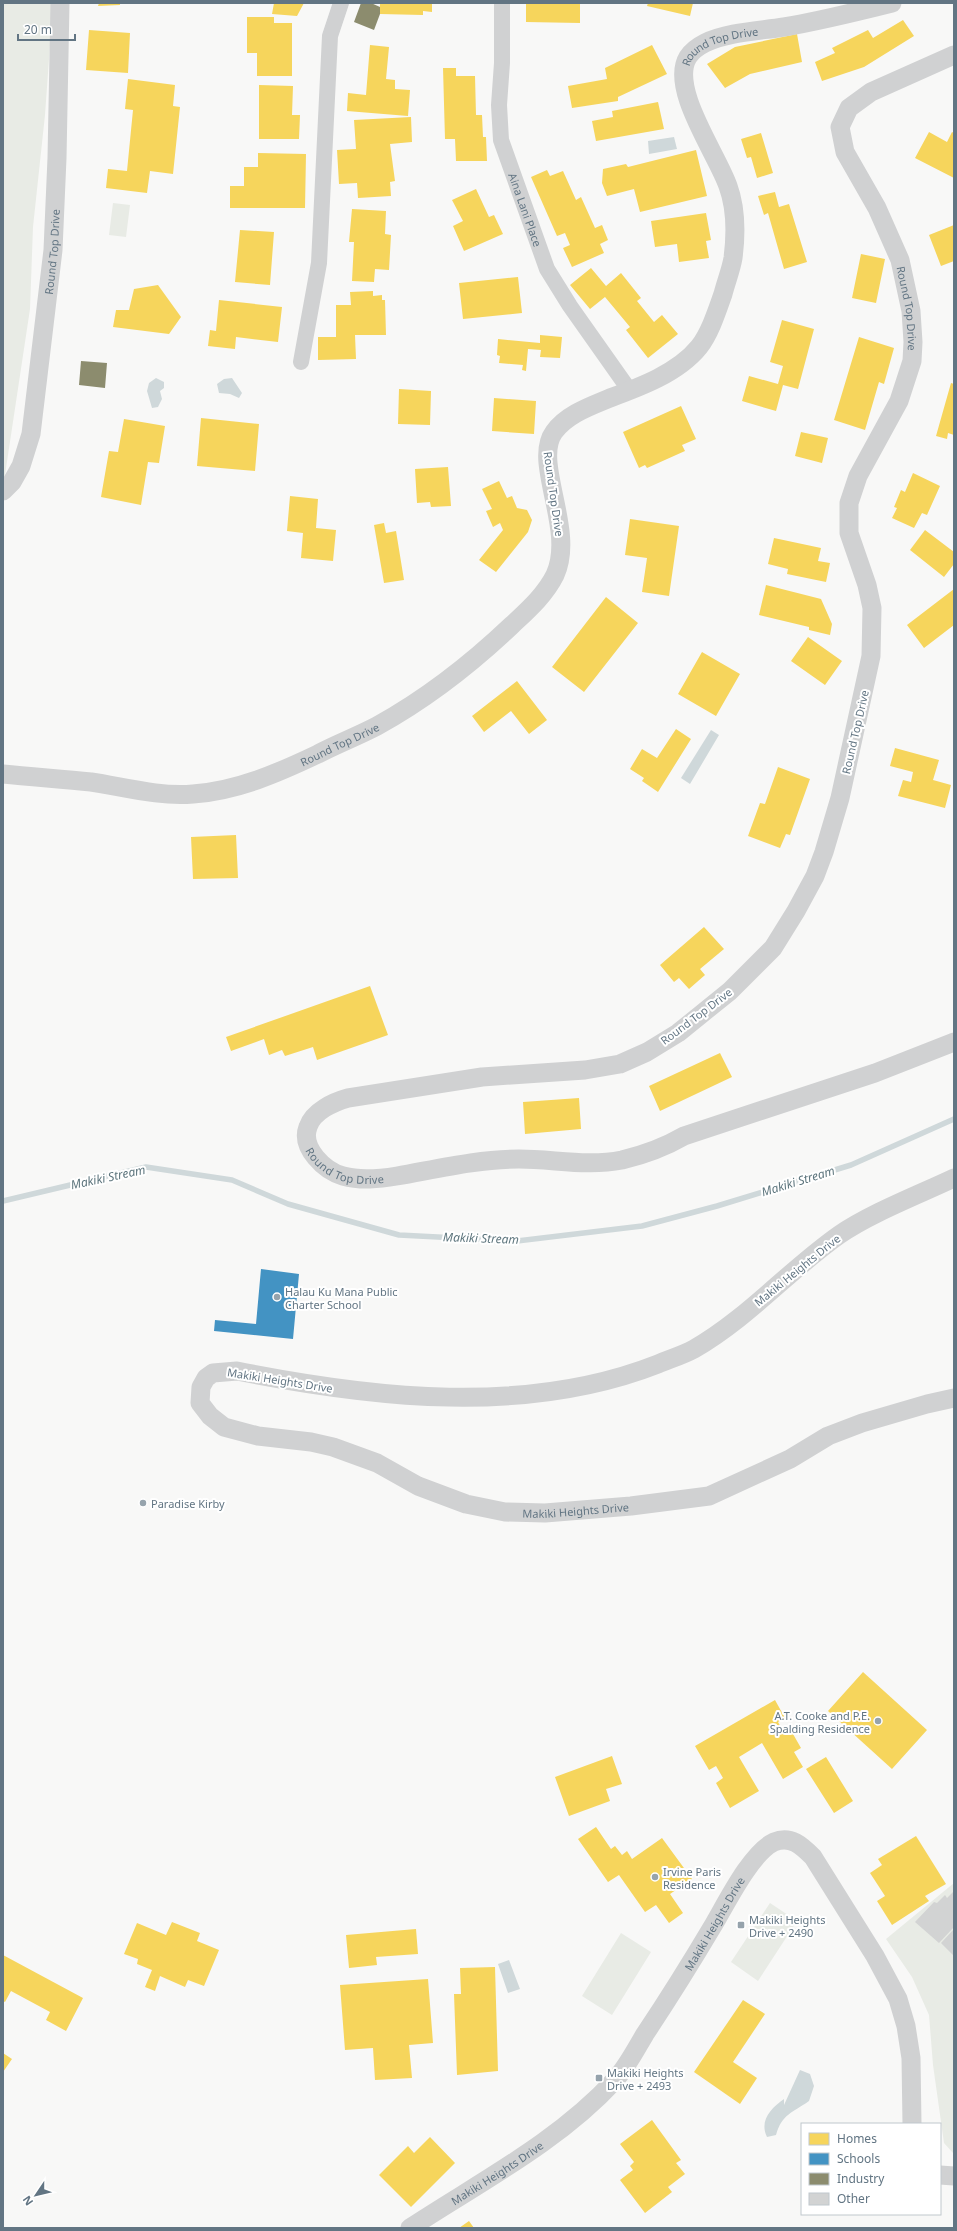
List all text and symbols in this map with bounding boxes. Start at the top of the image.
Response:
scale bar [18,16,75,42]
text: 20 m [24,21,52,38]
street label: Round Top Drive [677,23,759,68]
street label: Aina Lani Place [506,171,546,249]
street label: Round Top Drive [40,209,62,295]
street label: Round Top Drive [894,264,921,351]
street label: Round Top Drive [541,451,567,537]
street label: Round Top Drive [838,689,872,775]
street label: Round Top Drive [297,719,381,769]
street label: Round Top Drive [657,984,735,1048]
street label: Round Top Drive [303,1144,384,1187]
water label: Makiki Stream [69,1161,147,1193]
water label: Makiki Stream [759,1162,837,1200]
water label: Makiki Stream [443,1228,519,1248]
street label: Makiki Heights Drive [751,1231,843,1309]
place label: Halau Ku Mana Public Charter School [285,1284,398,1312]
marker: Halau Ku Mana Public Charter School [272,1292,282,1302]
street label: Makiki Heights Drive [226,1364,334,1396]
place label: Paradise Kirby [151,1496,225,1511]
marker: Paradise Kirby [138,1498,148,1508]
street label: Makiki Heights Drive [522,1499,629,1521]
place label: A.T. Cooke and P.E. Spalding Residence [770,1708,870,1736]
marker: A.T. Cooke and P.E. Spalding Residence [873,1716,883,1726]
place label: Irvine Paris Residence [663,1864,721,1892]
marker: Irvine Paris Residence [650,1872,660,1882]
street label: Makiki Heights Drive [680,1874,747,1973]
place label: Makiki Heights Drive + 2490 [749,1912,825,1940]
marker: Makiki Heights Drive + 2490 [736,1920,746,1930]
place label: Makiki Heights Drive + 2493 [607,2065,683,2093]
marker: Makiki Heights Drive + 2493 [594,2073,604,2083]
legend [801,2123,941,2215]
text: Homes [837,2130,877,2147]
street label: Makiki Heights Drive [448,2137,546,2208]
text: Schools [837,2150,880,2167]
text: Industry [837,2170,885,2187]
north arrow [16,2175,56,2215]
text: Other [837,2190,870,2207]
text: N [19,2193,36,2209]

